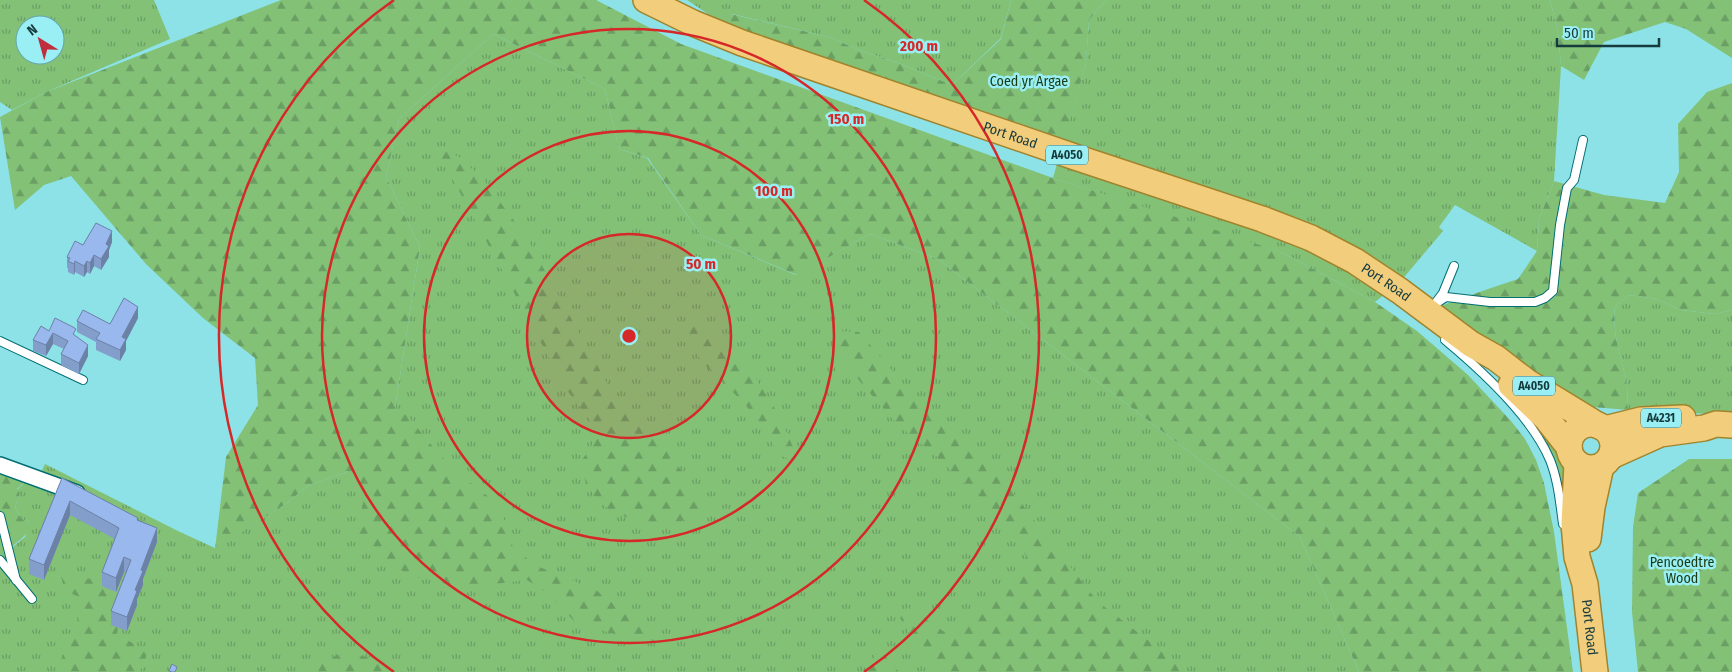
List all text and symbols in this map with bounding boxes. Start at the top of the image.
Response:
north arrow [15,15,65,65]
scale bar [1557,15,1660,47]
text: N [24,21,41,39]
text: 50 m [1564,24,1594,42]
text: 200 m [899,37,938,55]
park label: Coed yr Argae [990,73,1068,90]
text: 150 m [828,110,864,128]
street label: Port Road [981,118,1040,153]
road number: A4050 [1046,146,1088,164]
text: 100 m [755,182,793,200]
text: 50 m [686,255,716,273]
street label: Port Road [1358,260,1414,305]
centre of rings [620,327,638,345]
road number: A4050 [1513,376,1555,396]
road number: A4231 [1641,408,1681,428]
park label: Pencoedtre Wood [1650,554,1714,587]
street label: Port Road [1578,599,1601,656]

